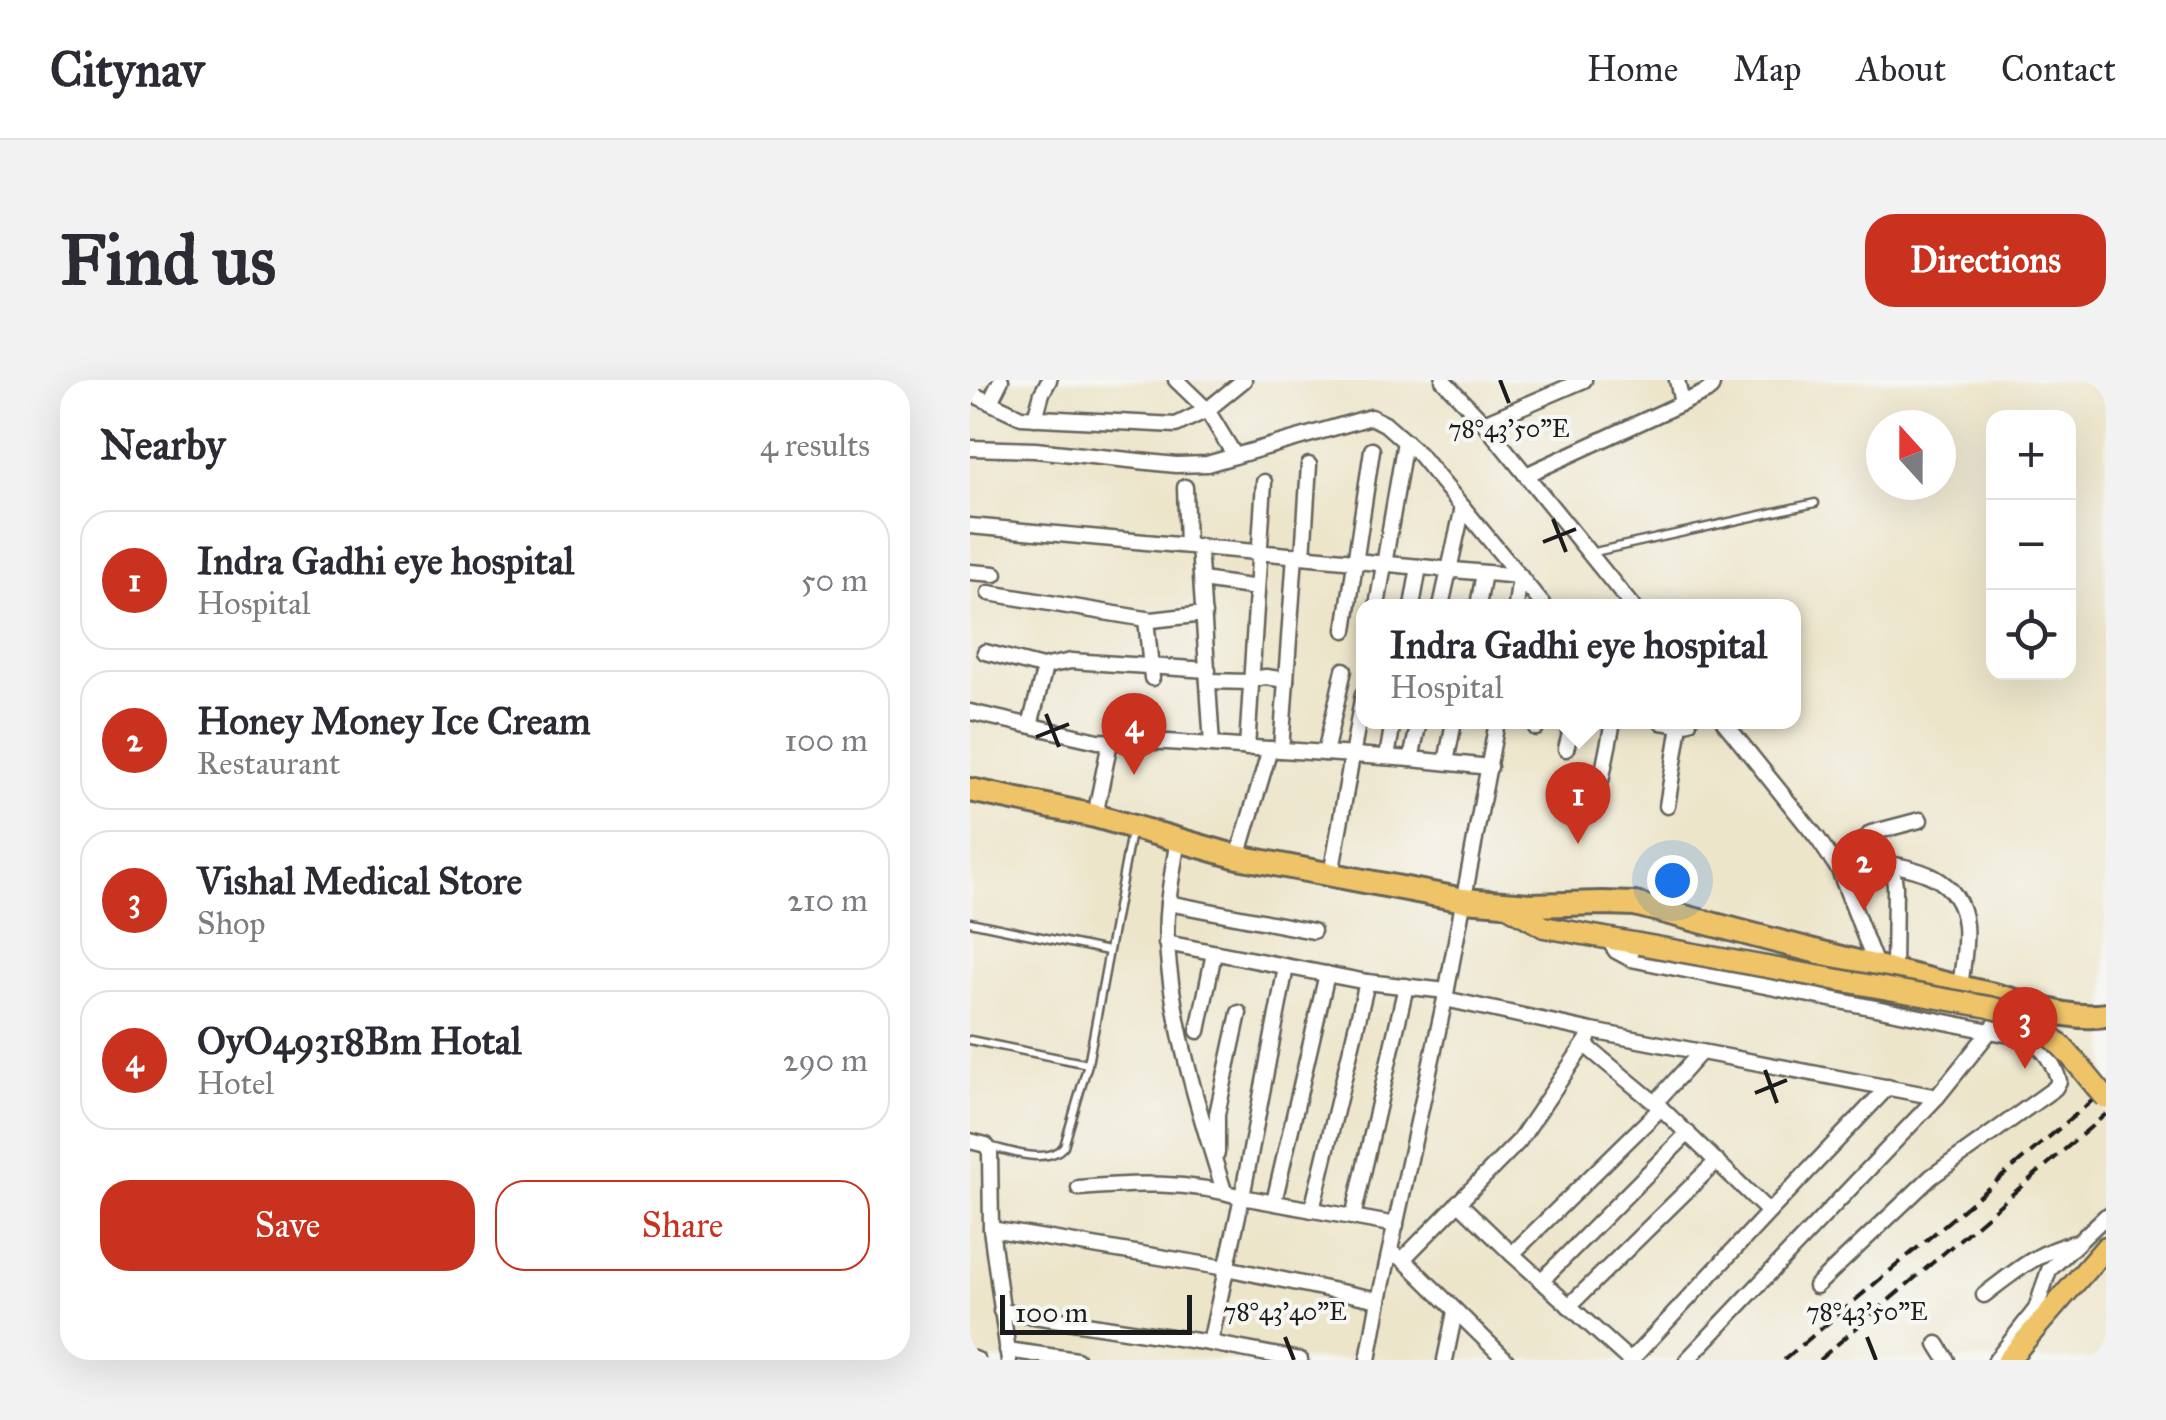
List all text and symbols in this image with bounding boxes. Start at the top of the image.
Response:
text: Citynav [50,40,204,99]
text: Home [1587,48,1678,91]
text: Map [1733,48,1802,91]
text: About [1857,48,1946,91]
text: Contact [2001,48,2116,91]
button: Directions [1865,214,2106,307]
text: Find us [60,218,276,303]
north arrow [1866,410,1956,500]
map controls [1986,410,2076,680]
button: + [1986,410,2076,500]
text: 78°43'50"E [1448,413,1570,444]
text: Nearby [100,419,225,471]
text: 4 results [760,426,870,465]
button: − [1986,500,2076,590]
text: Indra Gadhi eye hospital [197,538,574,584]
text: 1 [128,561,141,600]
text: 50 m [801,561,868,600]
text: Hospital [197,584,310,623]
button: locate [1986,590,2076,680]
popup [1356,599,1801,729]
text: Indra Gadhi eye hospital [1390,622,1767,668]
text: Hospital [1390,668,1503,707]
pin: 4 [1102,692,1166,775]
text: Honey Money Ice Cream [197,698,591,744]
text: 2 [127,721,142,760]
text: 100 m [784,721,868,760]
text: Restaurant [197,744,340,783]
pin: 1 [1546,762,1610,844]
pin: 2 [1832,828,1896,911]
your location [1647,855,1698,906]
text: Vishal Medical Store [197,858,522,904]
text: 3 [128,881,141,920]
text: 210 m [787,881,868,920]
text: Shop [197,904,265,943]
pin: 3 [1992,986,2058,1069]
text: OyO49318Bm Hotal [197,1018,521,1064]
text: 4 [126,1041,143,1080]
text: 290 m [783,1041,868,1080]
text: Hotel [197,1064,274,1103]
button: Save [100,1180,475,1271]
button: Share [495,1180,870,1271]
scale bar [1000,1290,1192,1334]
text: 100 m [1015,1295,1088,1330]
text: 78°43'40"E [1223,1296,1347,1327]
text: 78°43'50"E [1806,1296,1928,1327]

